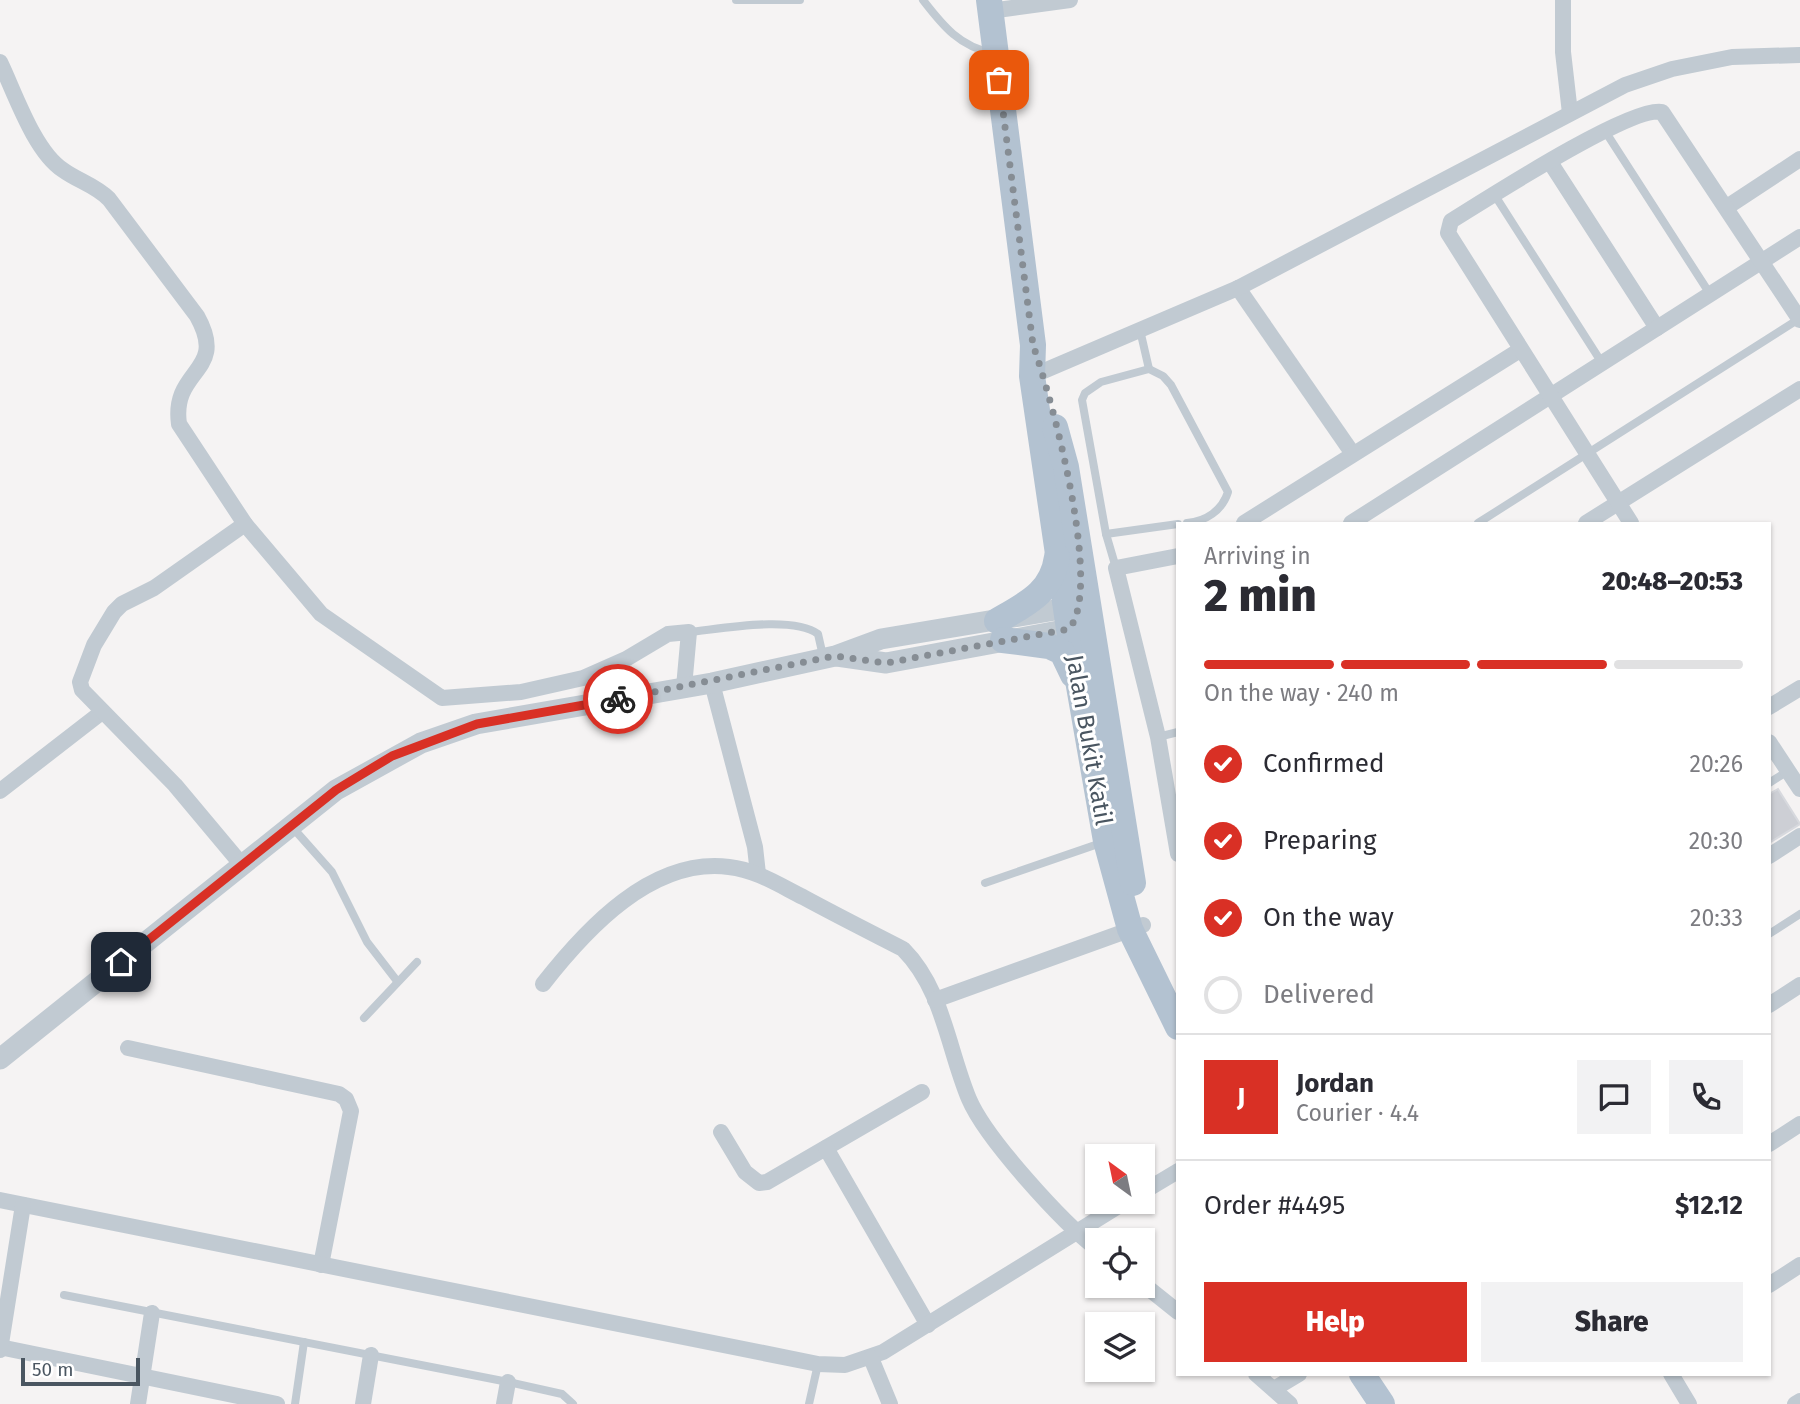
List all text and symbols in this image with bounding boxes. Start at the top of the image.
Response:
pin [969,50,1029,110]
icon: bag [980,61,1018,99]
text: Arriving in [1204,542,1311,570]
text: 20:48–20:53 [1602,566,1743,597]
text: 2 min [1204,568,1317,623]
street label: Jalan Bukit Katil [1060,653,1118,827]
courier [583,664,653,734]
text: On the way · 240 m [1204,679,1399,707]
icon: bike [599,680,637,718]
icon: check [1204,745,1242,783]
text: Confirmed [1263,748,1384,779]
text: 20:26 [1690,750,1743,778]
icon: check [1204,822,1242,860]
text: Preparing [1263,825,1376,856]
text: 20:30 [1689,827,1743,855]
icon: check [1204,899,1242,937]
text: On the way [1263,902,1394,933]
text: 20:33 [1690,904,1743,932]
pin [91,932,151,992]
icon: home [102,943,140,981]
text: Delivered [1263,979,1375,1010]
button: chat [1577,1060,1651,1134]
button: phone [1669,1060,1743,1134]
text: Jordan [1296,1068,1374,1099]
text: J [1237,1082,1245,1113]
text: Courier · 4.4 [1296,1099,1419,1127]
north arrow [1085,1144,1155,1214]
map controls [1085,1144,1155,1382]
text: Order #4495 [1204,1190,1345,1221]
text: $12.12 [1675,1190,1743,1221]
button: locate [1085,1228,1155,1298]
button: Help [1204,1282,1467,1362]
button: Share [1481,1282,1743,1362]
button: layers [1085,1312,1155,1382]
scale bar [21,1355,140,1387]
text: 50 m [32,1358,73,1381]

